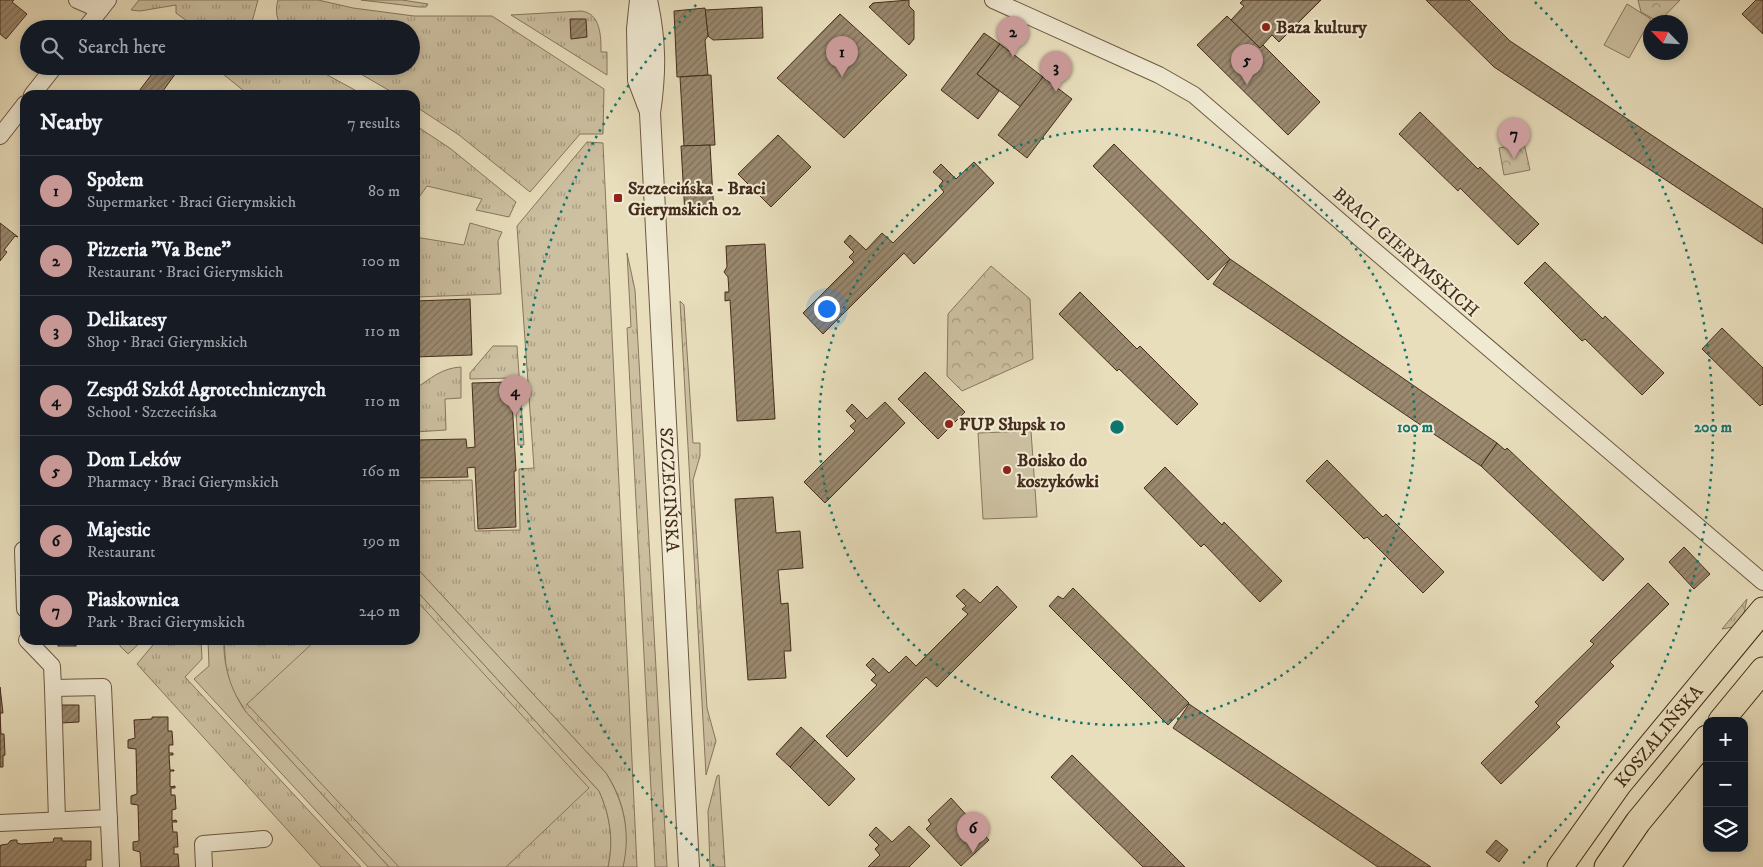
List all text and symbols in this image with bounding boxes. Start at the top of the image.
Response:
north arrow [1643,15,1688,60]
pin: 2 [997,16,1029,57]
place label: Baza kultury [1276,17,1367,39]
search box [20,20,420,75]
marker: Baza kultury [1260,21,1272,33]
icon: search [38,34,66,62]
text: Search here [78,36,166,59]
pin: 1 [826,36,858,77]
pin: 5 [1231,44,1263,85]
pin: 3 [1040,51,1072,92]
text: Nearby [40,110,102,136]
text: 7 results [347,113,400,133]
pin: 7 [1498,118,1530,159]
text: Społem [87,169,143,192]
place label: Szczecińska - Braci Gierymskich 02 [628,178,766,221]
text: 1 [53,181,59,201]
text: 80 m [368,181,400,201]
street label: BRACI GIERYMSKICH [1328,183,1483,322]
text: Supermarket · Braci Gierymskich [87,192,296,212]
marker: Szczecińska - Braci Gierymskich 02 [612,192,624,204]
text: Pizzeria "Va Bene" [87,239,231,262]
text: 2 [52,251,60,271]
text: 100 m [362,251,400,271]
text: Restaurant · Braci Gierymskich [87,262,283,282]
your location [814,296,840,322]
text: Delikatesy [87,309,166,332]
text: 3 [53,321,59,341]
text: 110 m [364,321,400,341]
text: Shop · Braci Gierymskich [87,332,248,352]
pin: 4 [499,375,531,416]
text: Zespół Szkół Agrotechnicznych [87,379,326,402]
text: 4 [51,391,61,411]
text: 110 m [364,391,400,411]
text: School · Szczecińska [87,402,217,422]
place label: FUP Słupsk 10 [959,414,1066,436]
marker: FUP Słupsk 10 [943,418,955,430]
centre of rings [1108,418,1126,436]
text: 100 m [1397,418,1434,437]
text: 200 m [1694,418,1733,437]
street label: SZCZECIŃSKA [654,427,683,553]
text: Dom Leków [87,449,181,472]
place label: Boisko do koszykówki [1016,450,1099,493]
text: 5 [52,461,60,481]
text: 160 m [362,461,400,481]
marker: Boisko do koszykówki [1001,464,1013,476]
text: Pharmacy · Braci Gierymskich [87,472,279,492]
text: Majestic [87,519,150,542]
text: 6 [52,531,60,551]
text: 190 m [362,531,400,551]
text: Restaurant [87,542,155,562]
text: Piaskownica [87,589,179,612]
text: 7 [52,601,60,621]
text: 240 m [359,601,400,621]
text: Park · Braci Gierymskich [87,612,245,632]
street label: KOSZALIŃSKA [1611,681,1708,792]
map controls [1703,717,1748,852]
button: + [1703,717,1748,762]
button: − [1703,762,1748,807]
button: layers [1703,807,1748,852]
pin: 6 [957,812,989,853]

